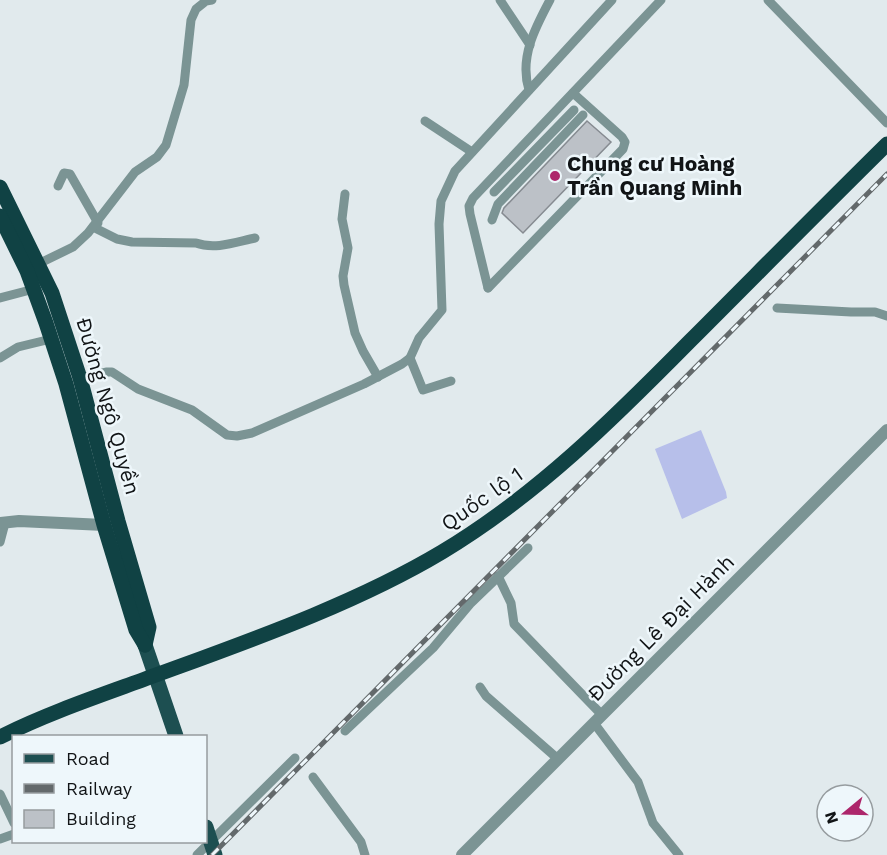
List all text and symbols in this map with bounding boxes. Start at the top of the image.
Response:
place label: Chung cư Hoàng Trần Quang Minh [567,151,742,200]
marker: Chung cư Hoàng Trần Quang Minh [548,169,562,183]
street label: Đường Ngô Quyền [71,314,146,497]
street label: Quốc lộ 1 [436,461,527,536]
street label: Đường Lê Đại Hành [582,549,739,706]
legend [12,735,207,843]
text: Road [66,748,110,769]
text: Railway [66,778,133,799]
north arrow [815,783,875,843]
text: Building [66,808,136,829]
text: N [820,809,842,826]

